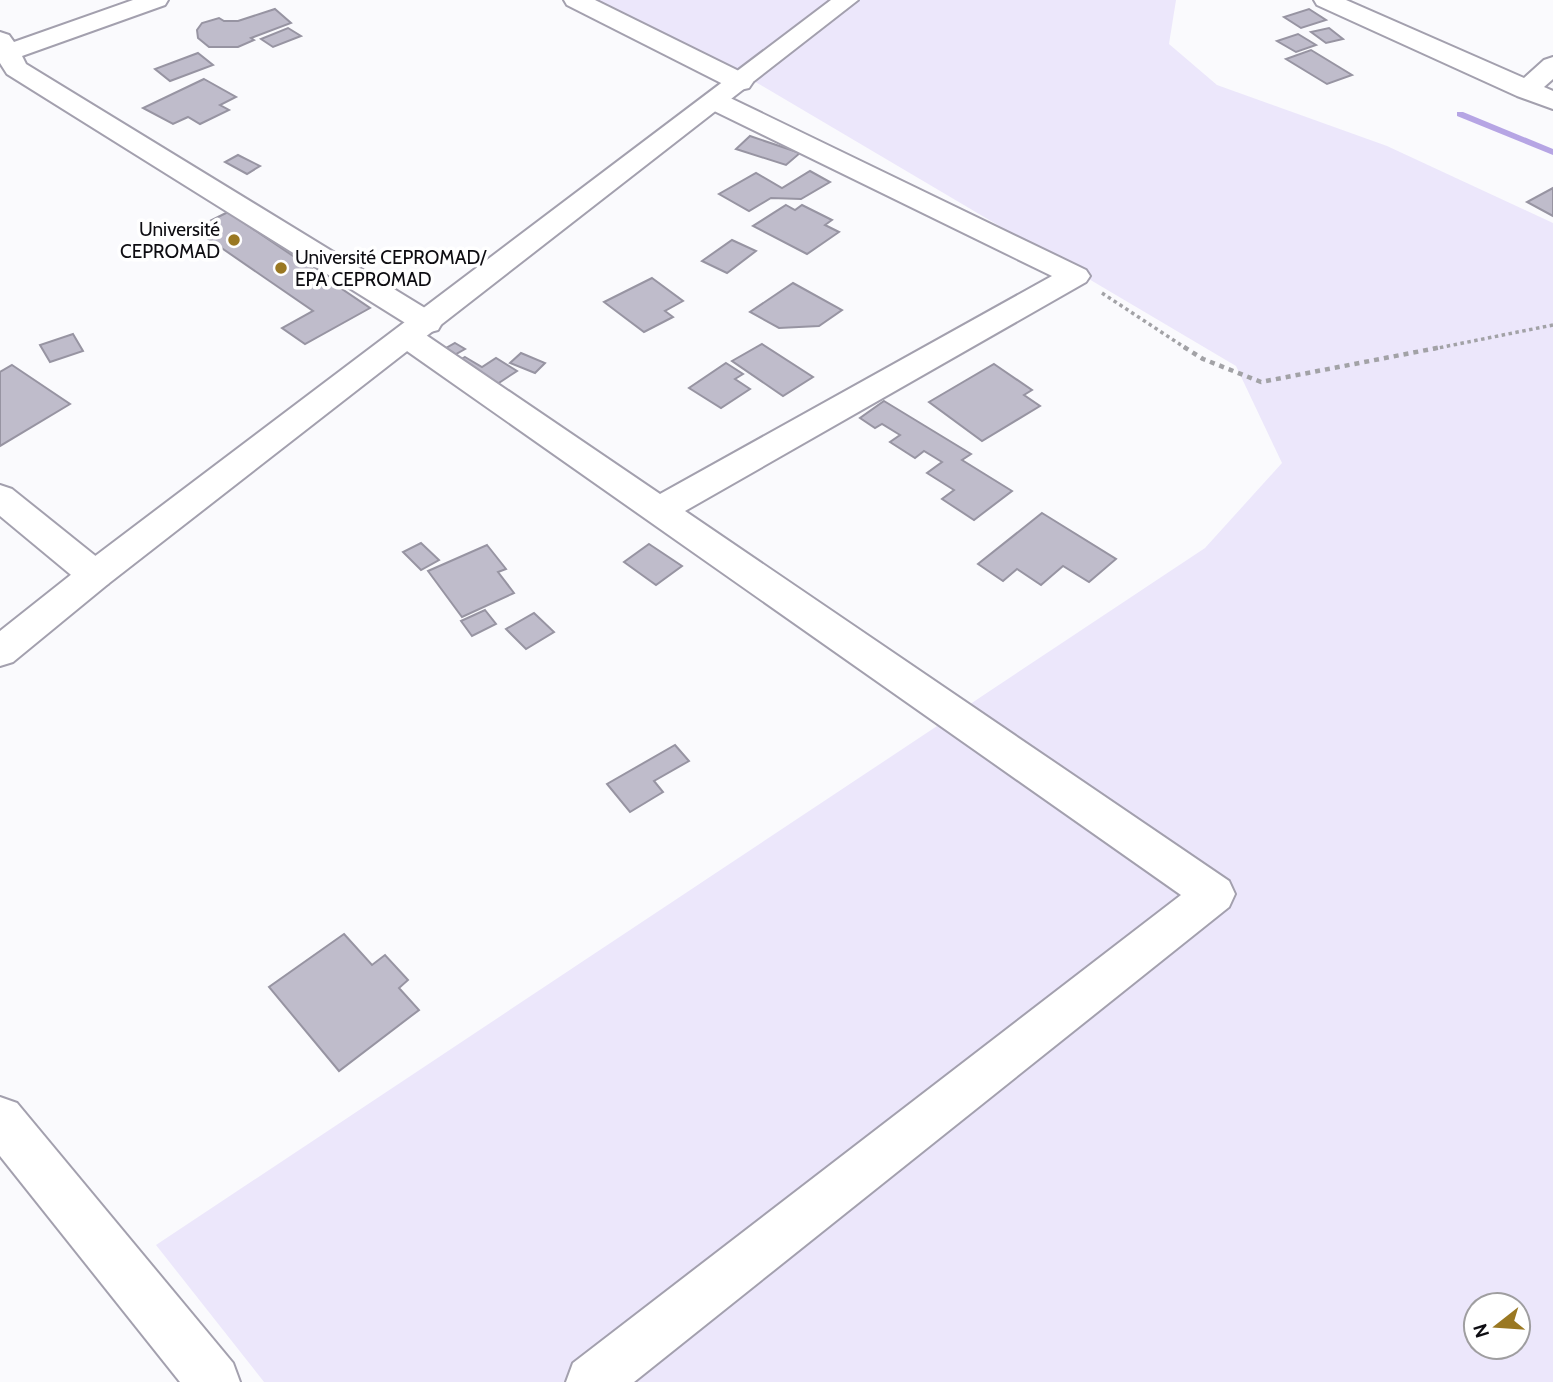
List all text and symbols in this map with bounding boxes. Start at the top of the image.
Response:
place label: Université CEPROMAD [120,218,220,263]
marker: Université CEPROMAD [226,232,242,248]
place label: Université CEPROMAD/ EPA CEPROMAD [295,246,487,291]
marker: Université CEPROMAD/ EPA CEPROMAD [273,260,289,276]
north arrow [1462,1291,1532,1361]
text: N [1468,1321,1494,1341]

